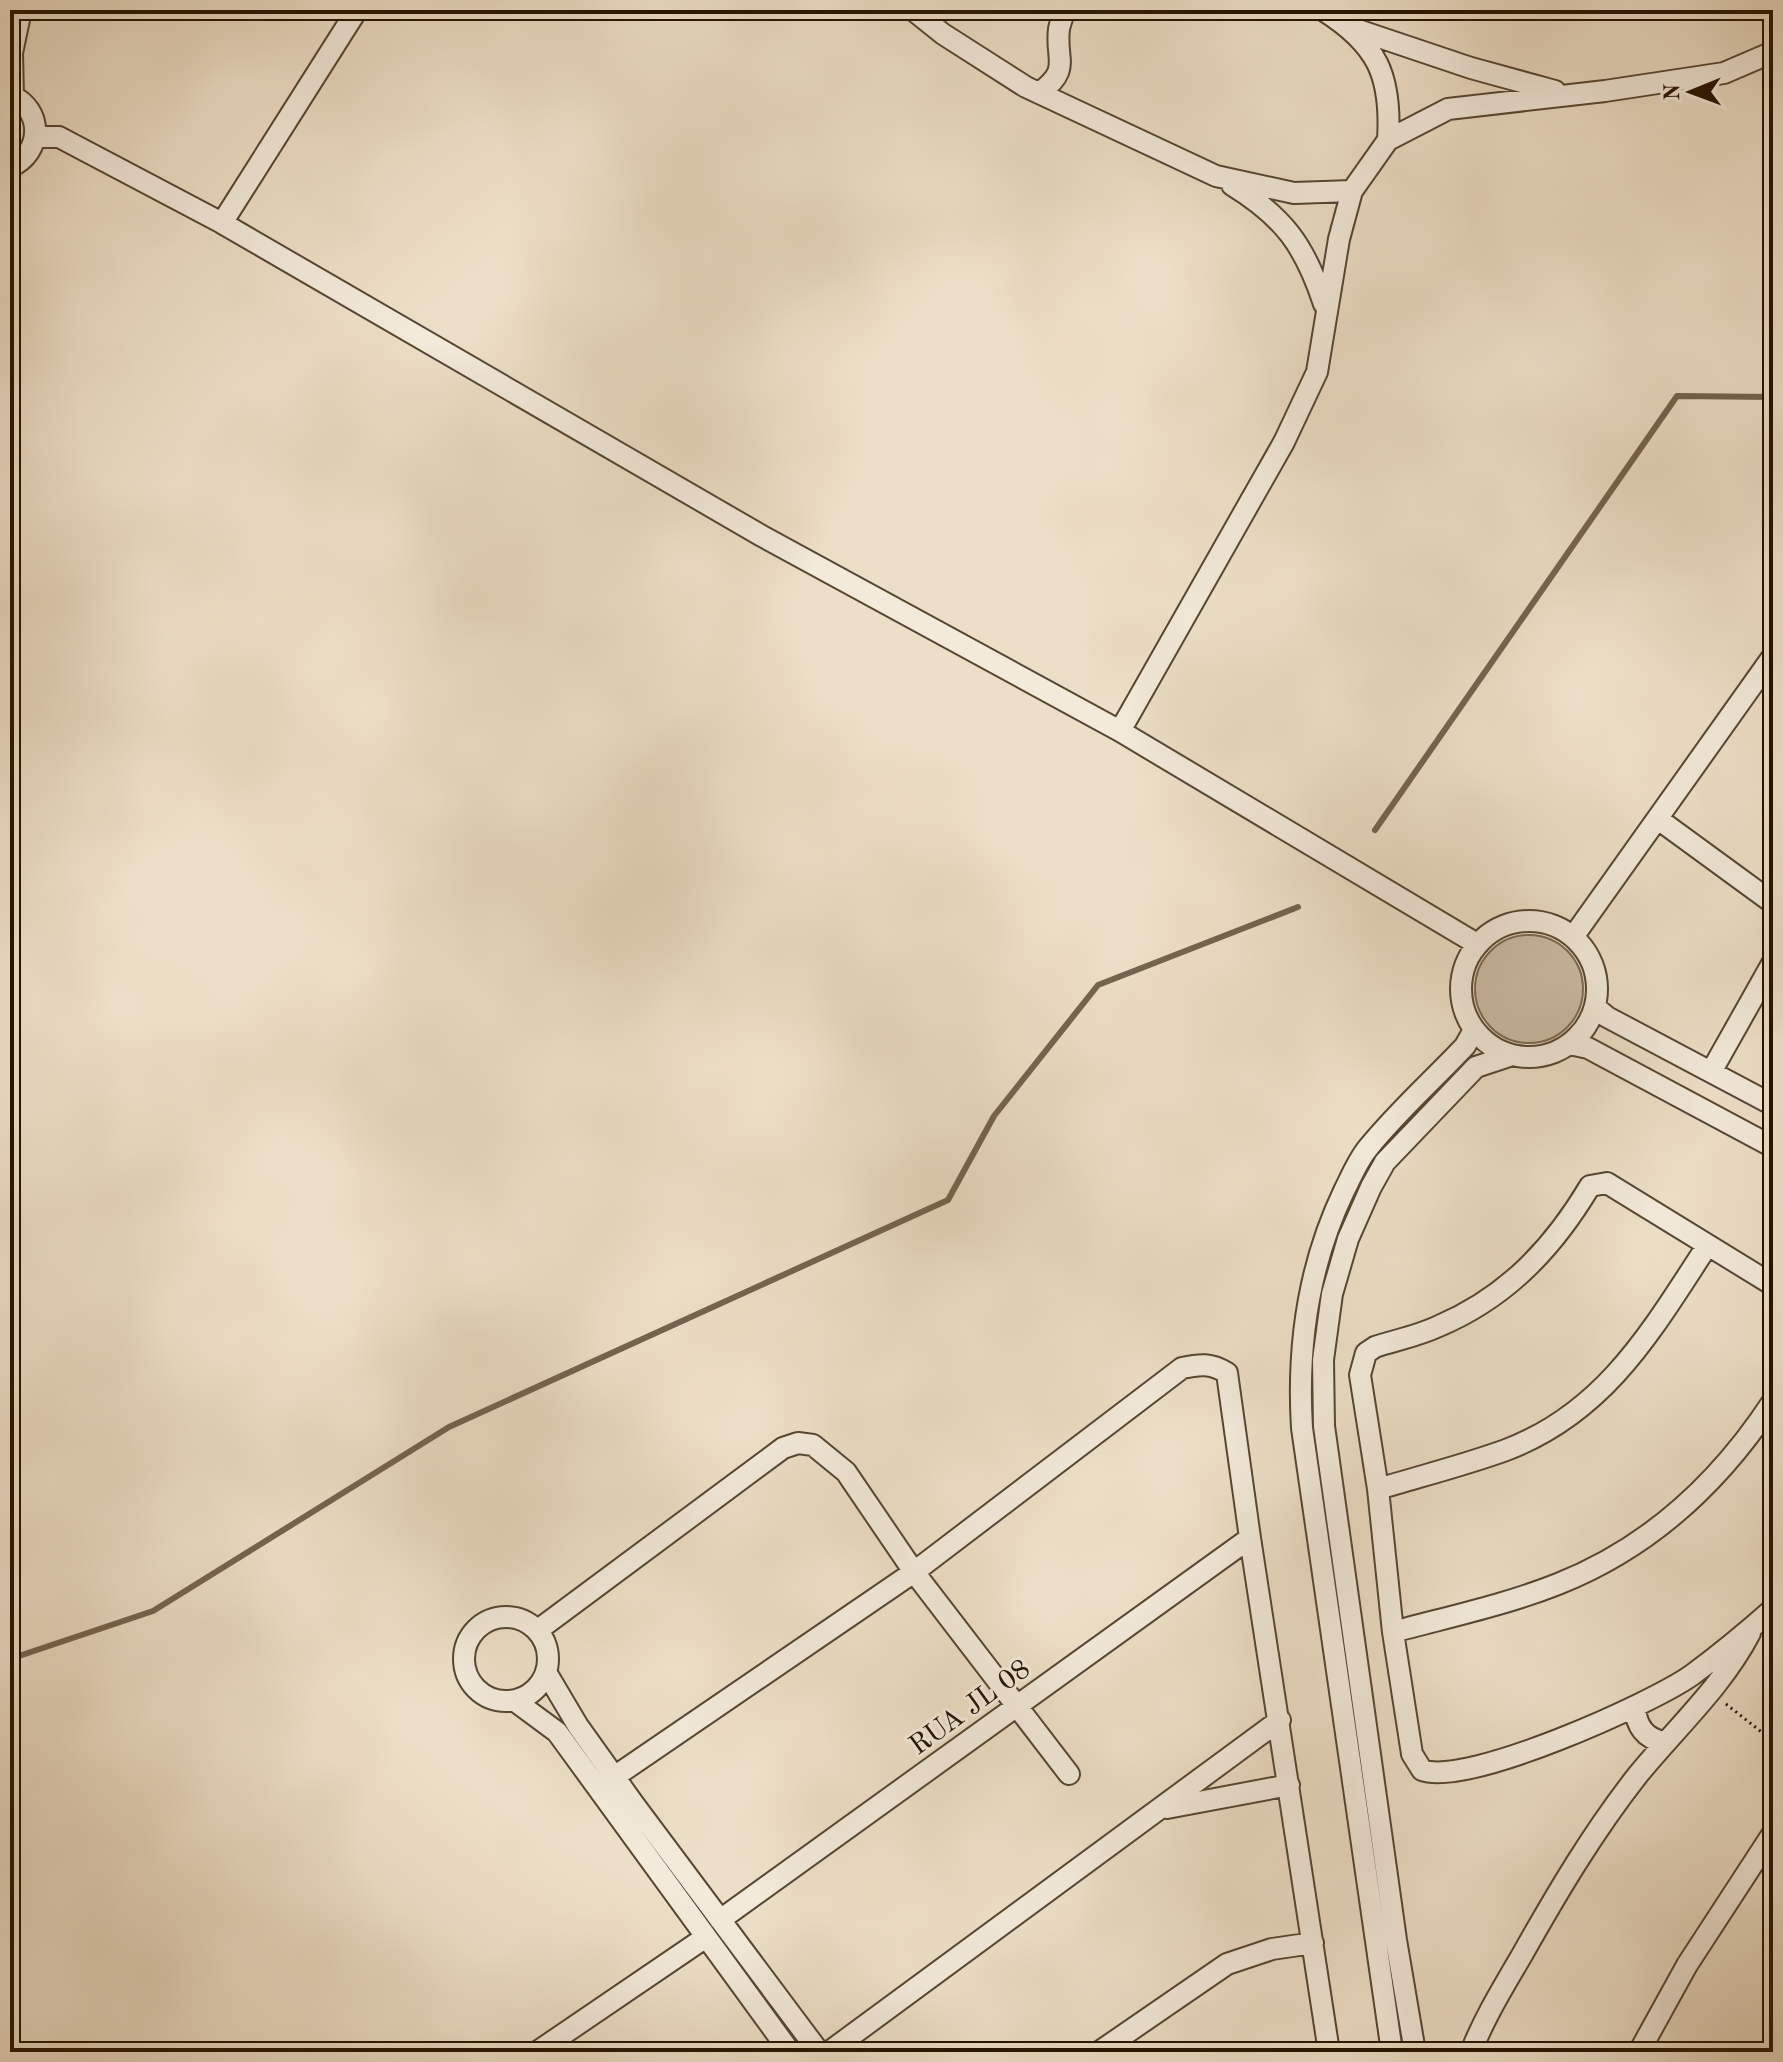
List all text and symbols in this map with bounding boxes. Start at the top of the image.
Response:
north arrow [1651,52,1731,132]
text: N [1662,84,1684,101]
street label: RUA JL 08 [905,1655,1036,1761]

